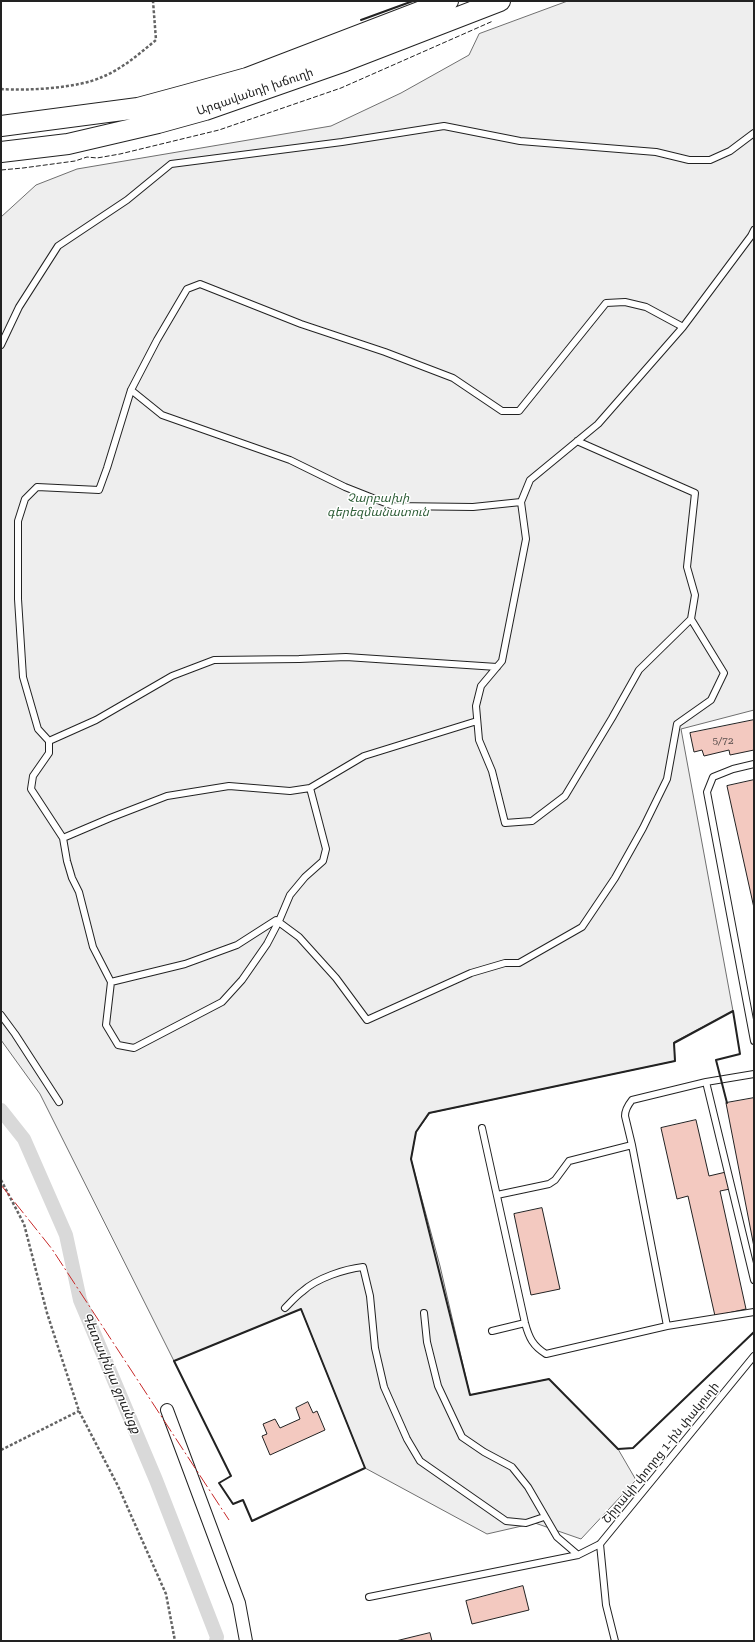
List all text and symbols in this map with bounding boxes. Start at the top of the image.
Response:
street label: Արգավանդի խճուղի [195,65,315,119]
park label: Չարբախի գերեզմանատուն [327,491,429,519]
house number: 5/72 [713,735,733,747]
water label: Գետափնյա ջրանցք [78,1310,144,1436]
street label: Շիրակի փողոց 1-ին փակուղի [600,1380,722,1526]

